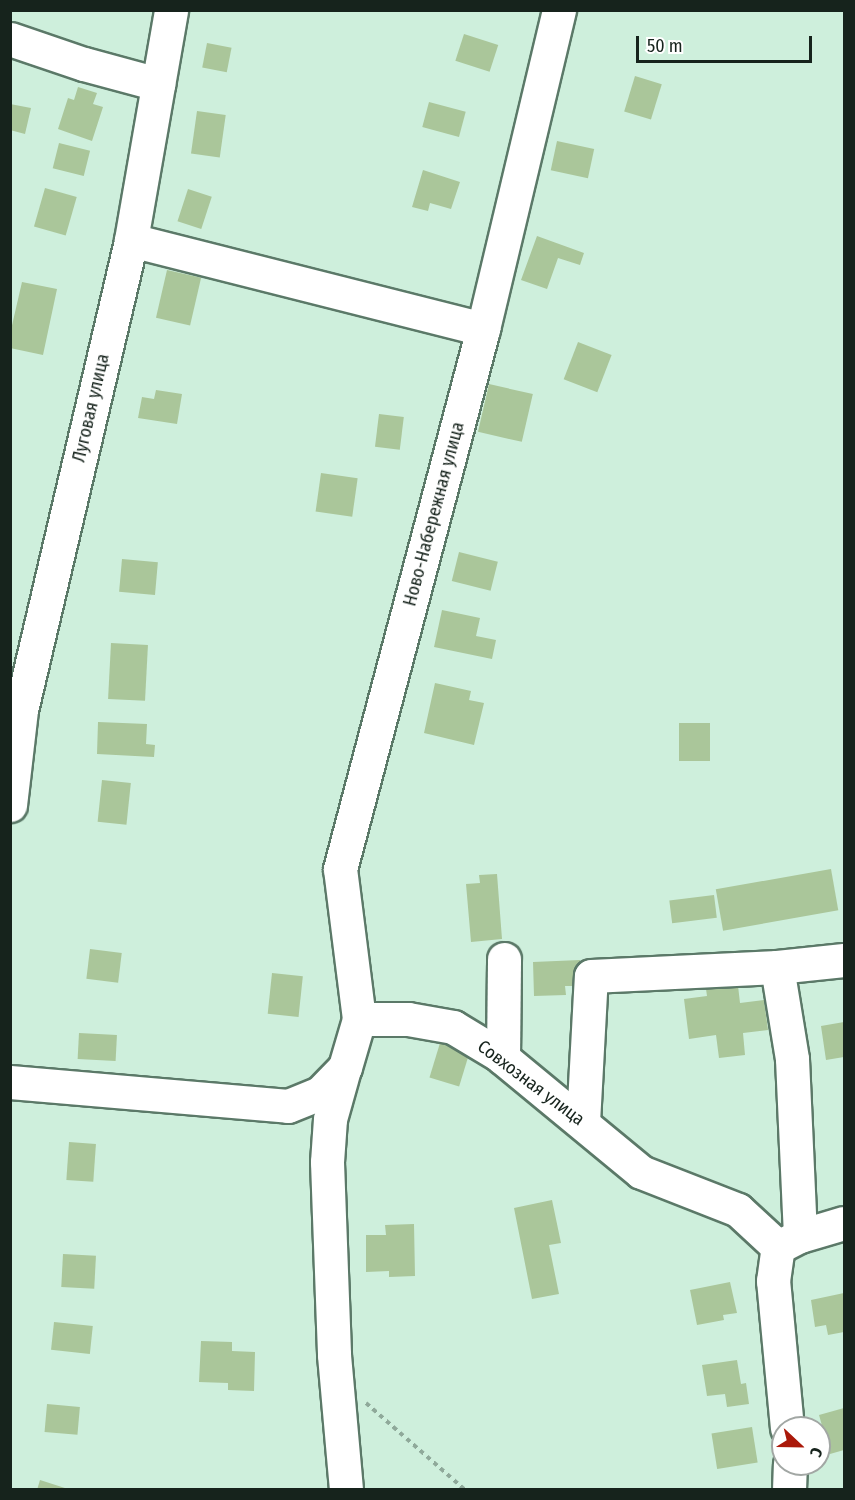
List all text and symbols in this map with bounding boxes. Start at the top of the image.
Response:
scale bar [639,24,814,62]
text: 50 m [647,35,683,57]
street label: Луговая улица [68,352,114,464]
street label: Ново-Набережная улица [399,419,469,609]
street label: Совхозная улица [473,1036,589,1130]
north arrow [771,1416,831,1476]
text: С [806,1445,827,1460]

